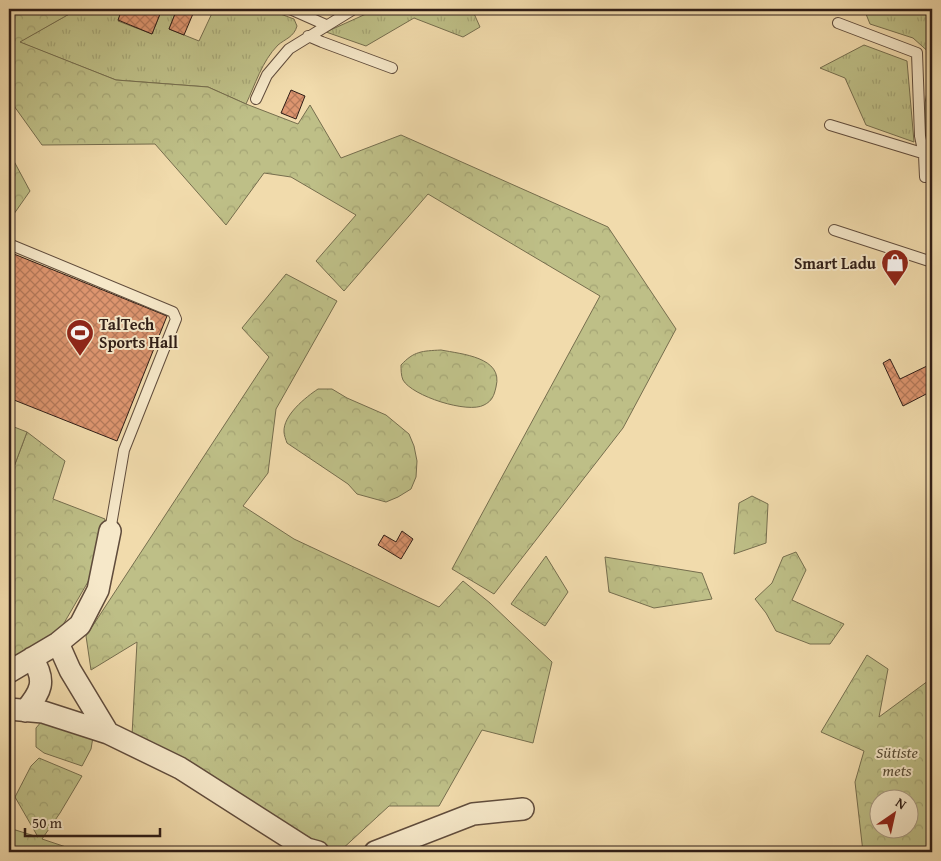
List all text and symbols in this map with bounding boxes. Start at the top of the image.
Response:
shop icon: Smart Ladu [880,248,910,287]
place label: Smart Ladu [794,251,877,275]
place label: TalTech Sports Hall [99,312,178,354]
sports icon: TalTech Sports Hall [65,318,95,357]
park label: Sütiste mets [876,740,918,782]
north arrow [868,788,918,838]
text: N [892,792,911,814]
scale bar [25,806,160,838]
text: 50 m [32,812,63,833]

